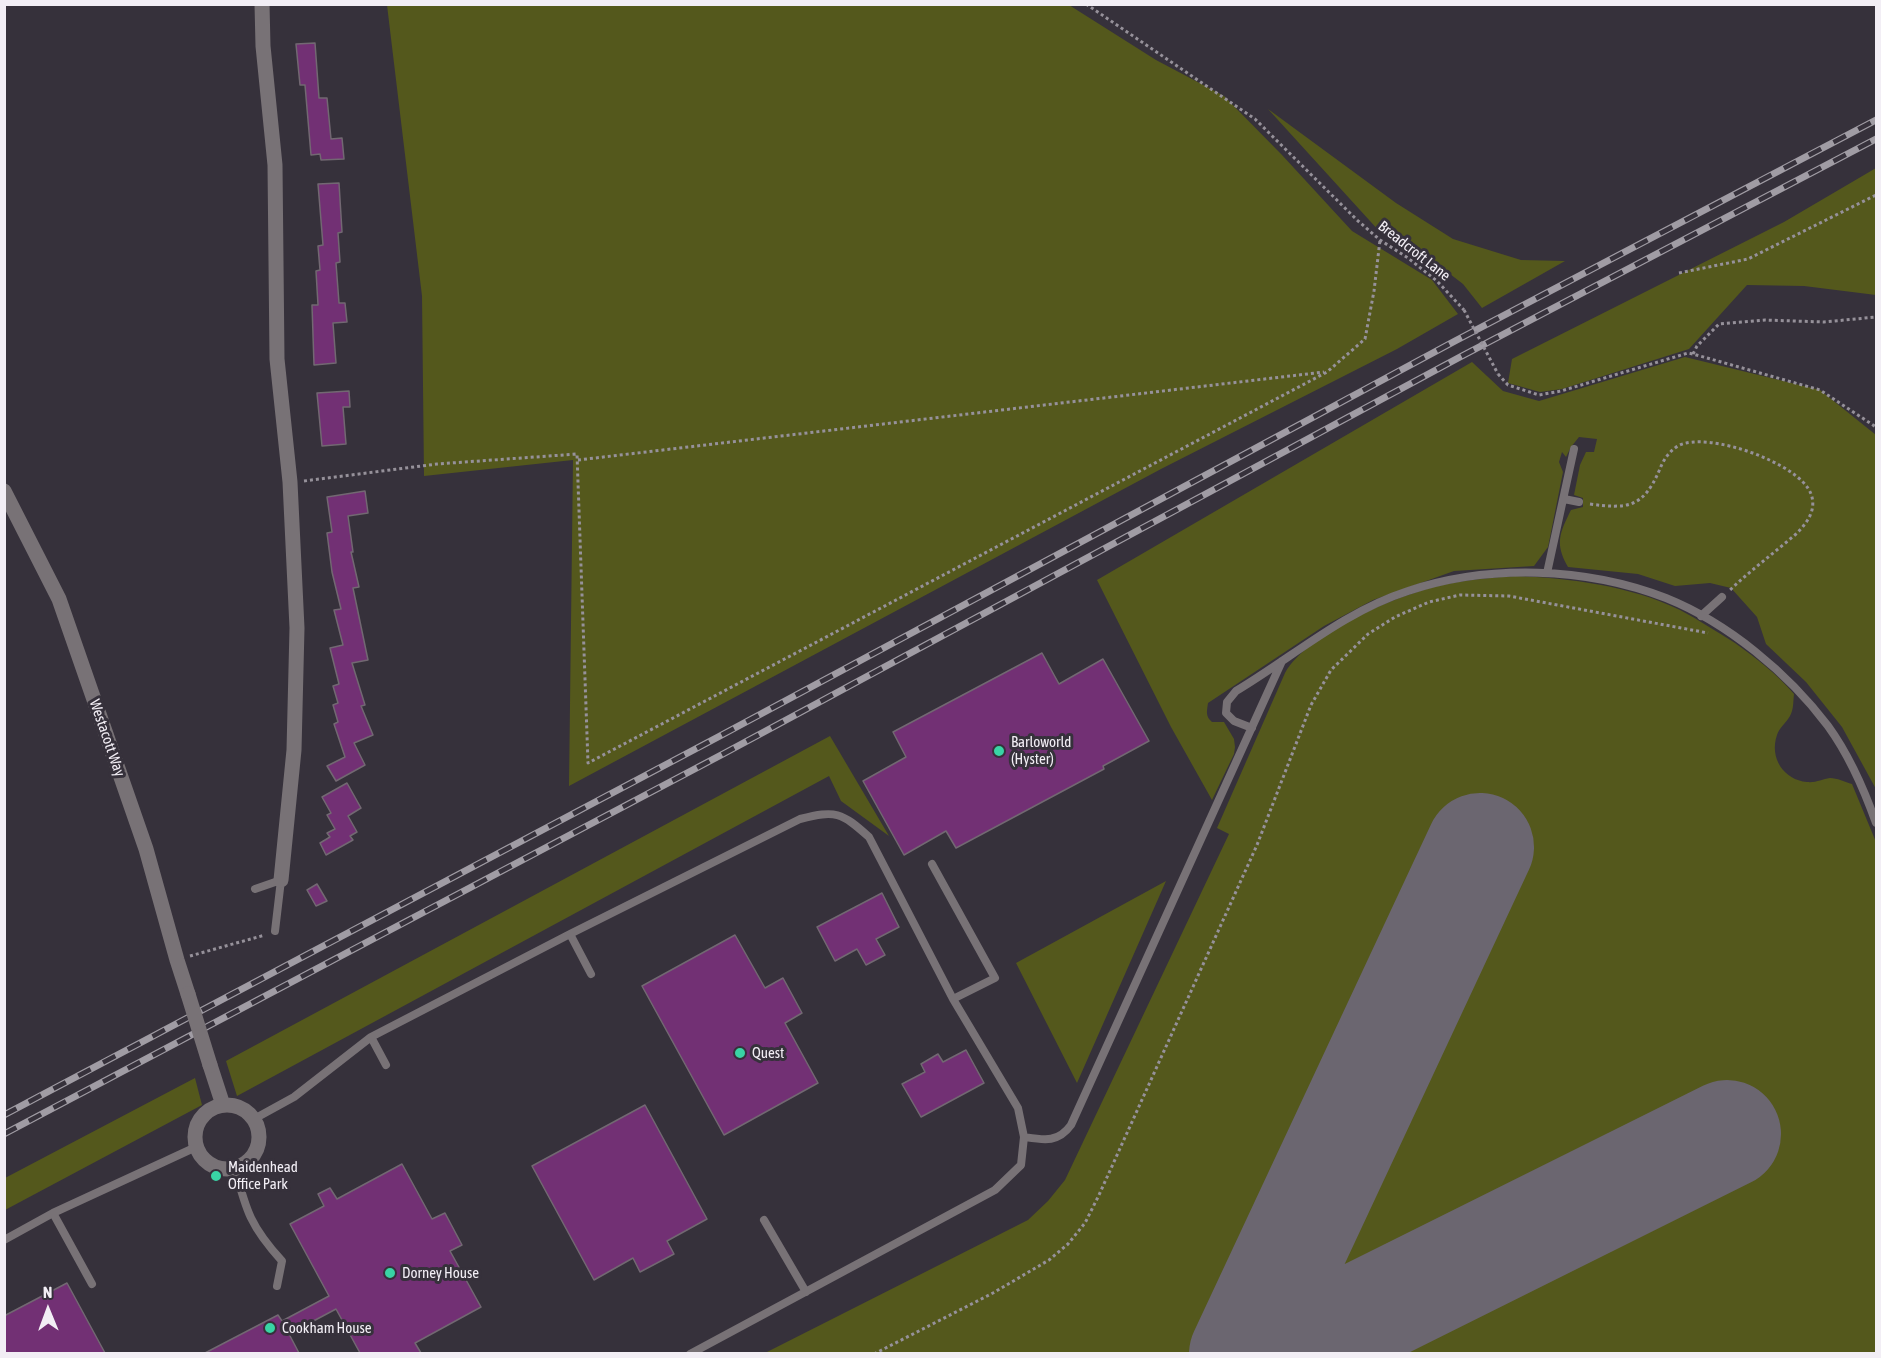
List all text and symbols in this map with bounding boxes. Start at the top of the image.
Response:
street label: Breadcroft Lane [1374,217,1454,285]
street label: Westacott Way [85,697,129,779]
place label: Barloworld (Hyster) [1011,733,1071,768]
marker: Barloworld (Hyster) [992,744,1006,758]
place label: Quest [752,1044,784,1062]
marker: Quest [733,1046,747,1060]
place label: Maidenhead Office Park [228,1158,298,1193]
marker: Maidenhead Office Park [209,1169,223,1183]
place label: Dorney House [402,1264,479,1282]
marker: Dorney House [383,1266,397,1280]
north arrow [18,1280,78,1340]
text: N [43,1283,53,1301]
place label: Cookham House [282,1319,372,1337]
marker: Cookham House [263,1321,277,1335]

